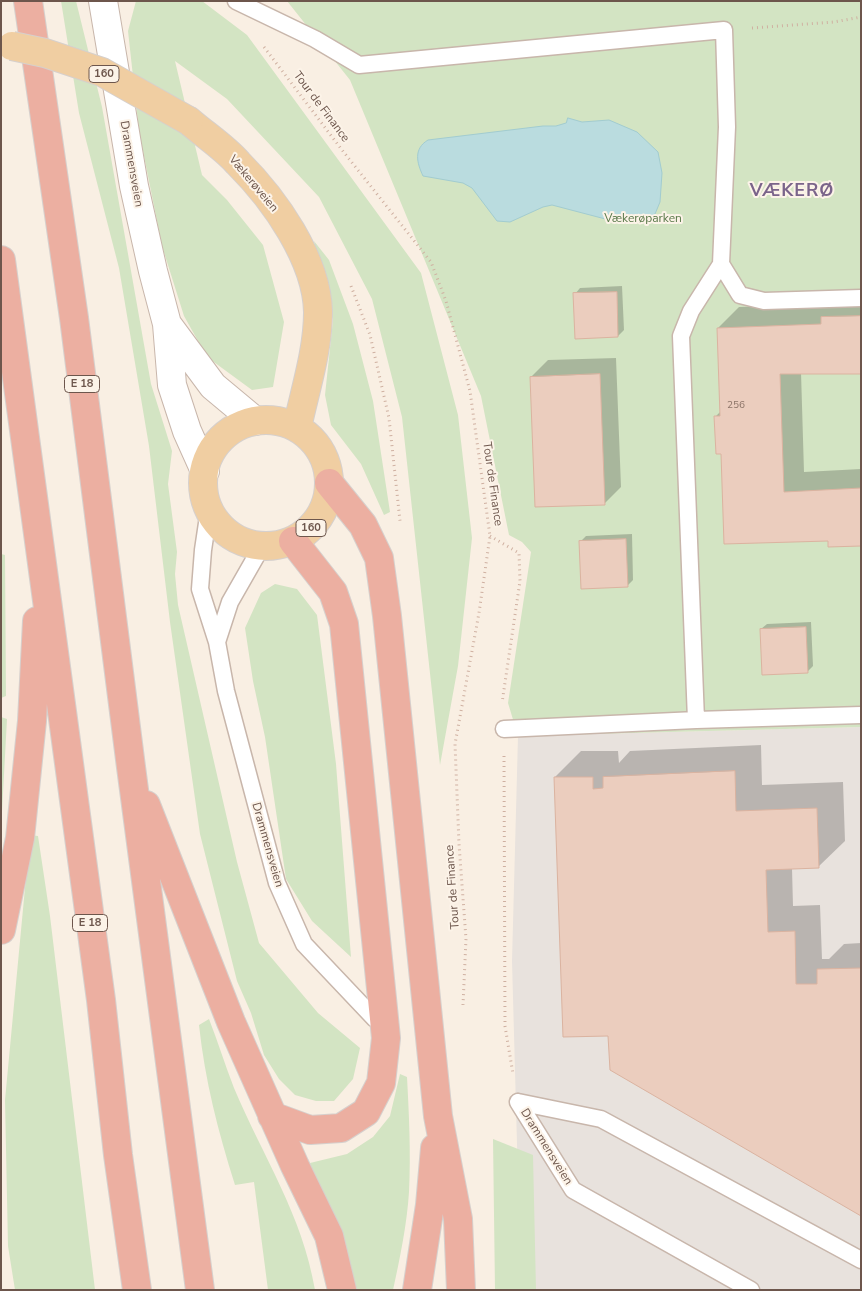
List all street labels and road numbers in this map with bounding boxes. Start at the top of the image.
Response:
road number: 160 [89,66,119,82]
street label: Tour de Finance [290,69,352,145]
street label: Drammensveien [116,120,146,208]
street label: Vækerøveien [225,153,281,215]
road number: E 18 [64,376,100,392]
street label: Tour de Finance [479,441,505,527]
road number: 160 [296,520,326,536]
street label: Drammensveien [248,801,286,889]
street label: Tour de Finance [443,844,463,930]
road number: E 18 [72,914,108,931]
street label: Drammensveien [517,1106,575,1188]

